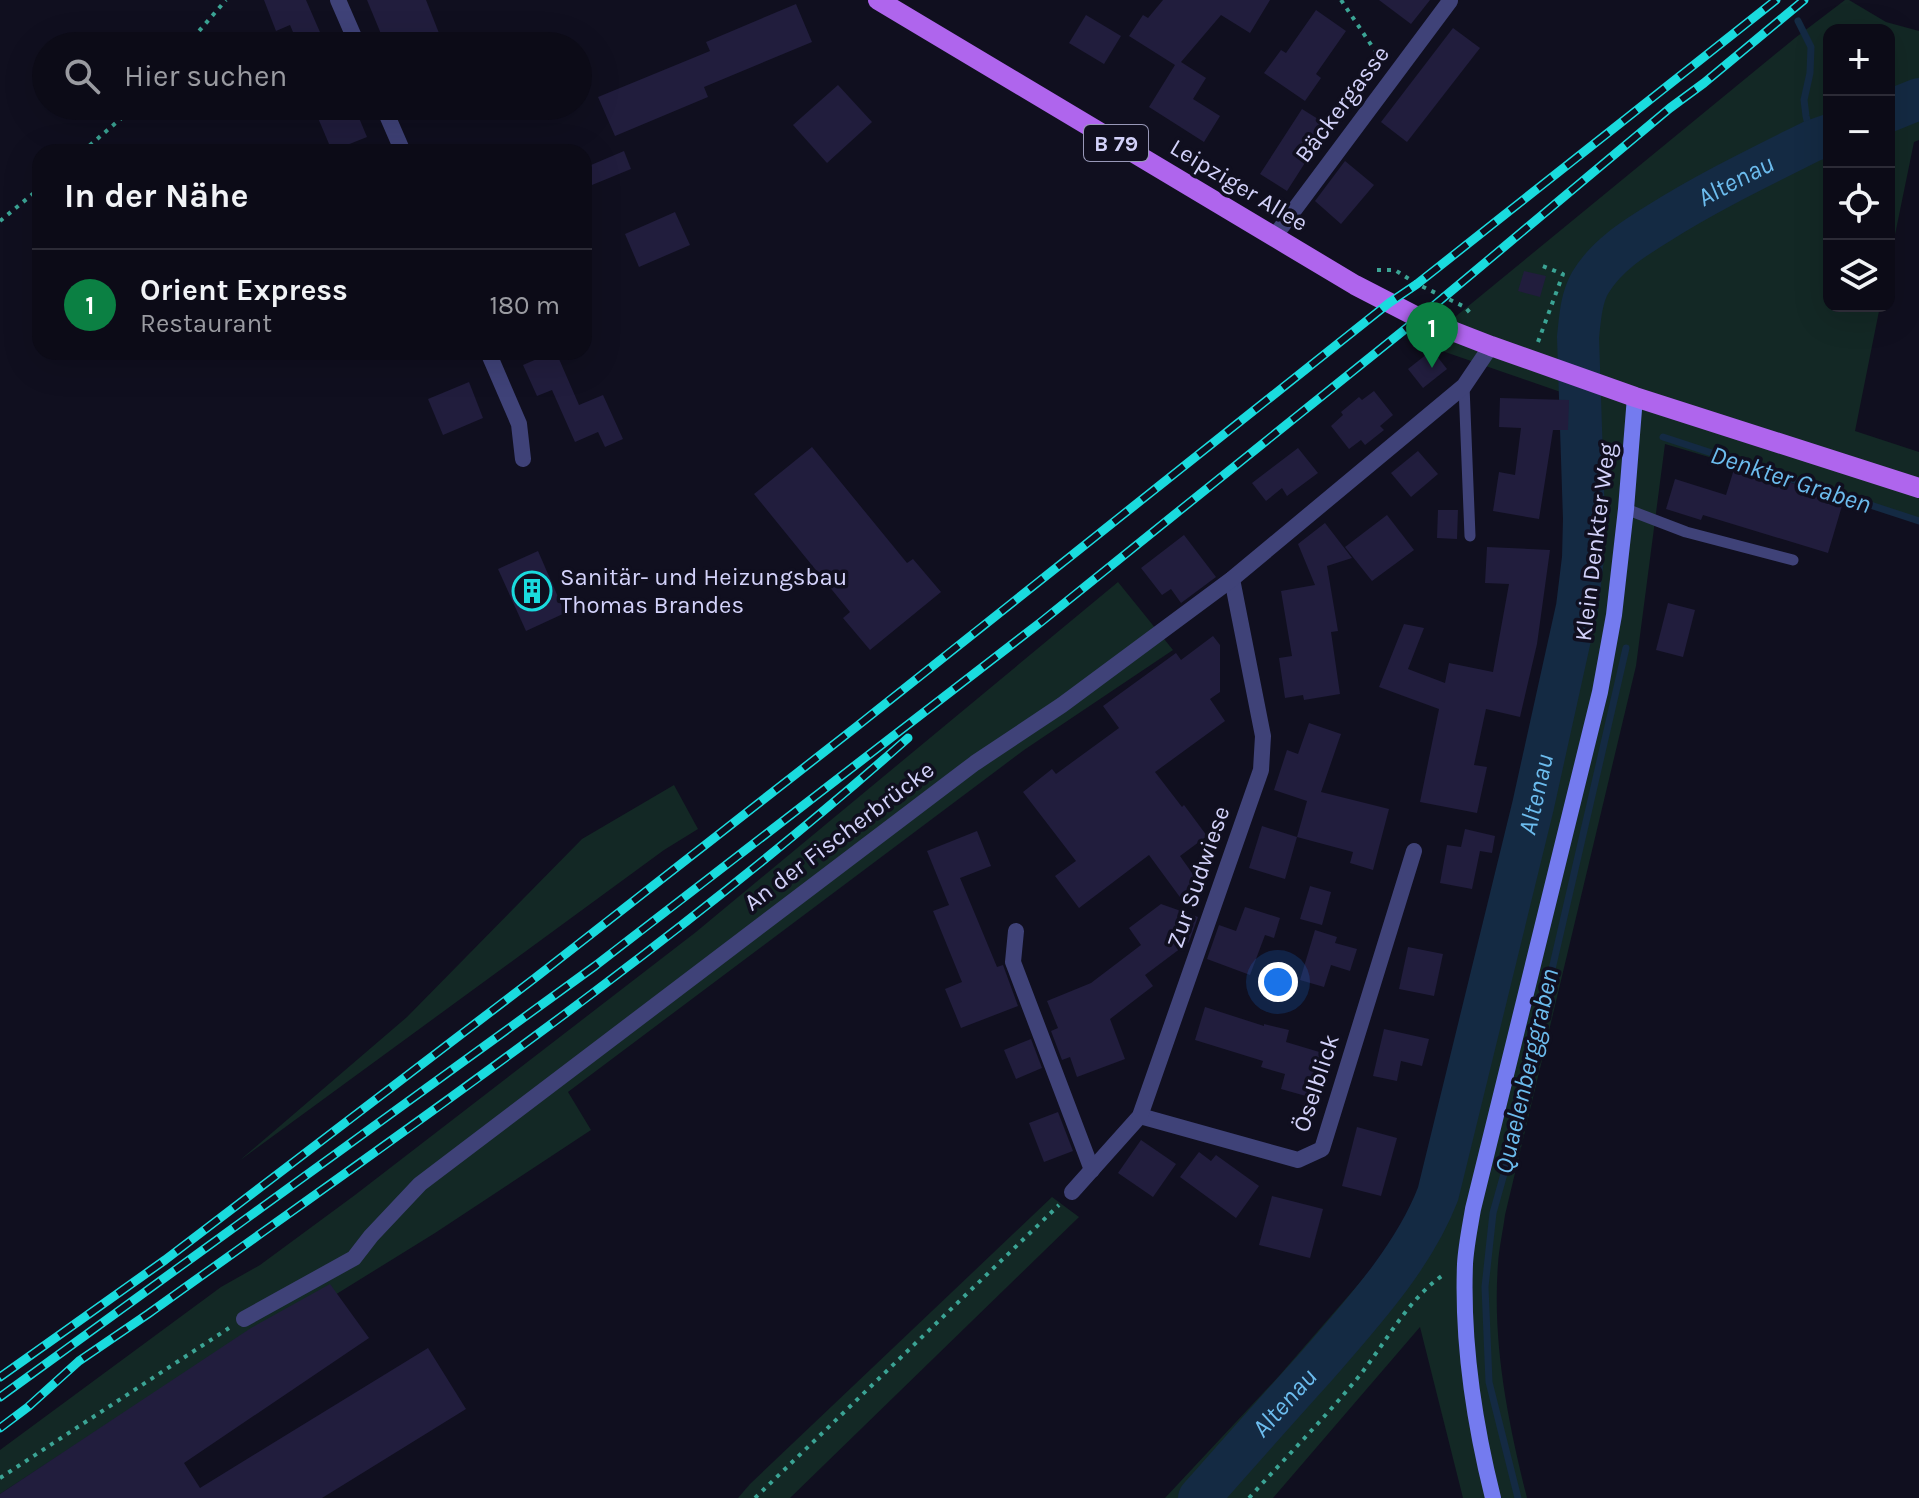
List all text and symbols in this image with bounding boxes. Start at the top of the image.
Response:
map controls [1823,24,1895,312]
button: + [1823,24,1895,96]
search box [32,32,592,120]
street label: Bäckergasse [1289,40,1395,168]
icon: search [60,54,104,98]
text: Hier suchen [124,58,287,94]
button: − [1823,96,1895,168]
road number: B 79 [1084,125,1148,161]
street label: Leipziger Allee [1165,133,1313,237]
water label: Altenau [1692,148,1779,213]
button: locate [1823,168,1895,240]
text: In der Nähe [64,176,248,216]
button: layers [1823,240,1895,312]
text: Orient Express [140,272,348,308]
text: 1 [85,290,95,321]
text: 180 m [490,290,560,321]
pin: 1 [1406,302,1458,368]
text: Restaurant [140,308,272,339]
water label: Denkter Graben [1707,439,1875,520]
street label: Klein Denkter Weg [1569,441,1621,643]
place label: Sanitär- und Heizungsbau Thomas Brandes [560,563,847,619]
building icon: Sanitär- und Heizungsbau Thomas Brandes [511,570,553,612]
water label: Altenau [1512,751,1560,838]
street label: An der Fischerbrücke [738,755,940,917]
street label: Zur Sudwiese [1161,802,1235,952]
your location [1258,962,1298,1002]
water label: Quaelenberggraben [1488,965,1565,1177]
street label: Öselblick [1287,1031,1345,1135]
water label: Altenau [1245,1362,1323,1444]

